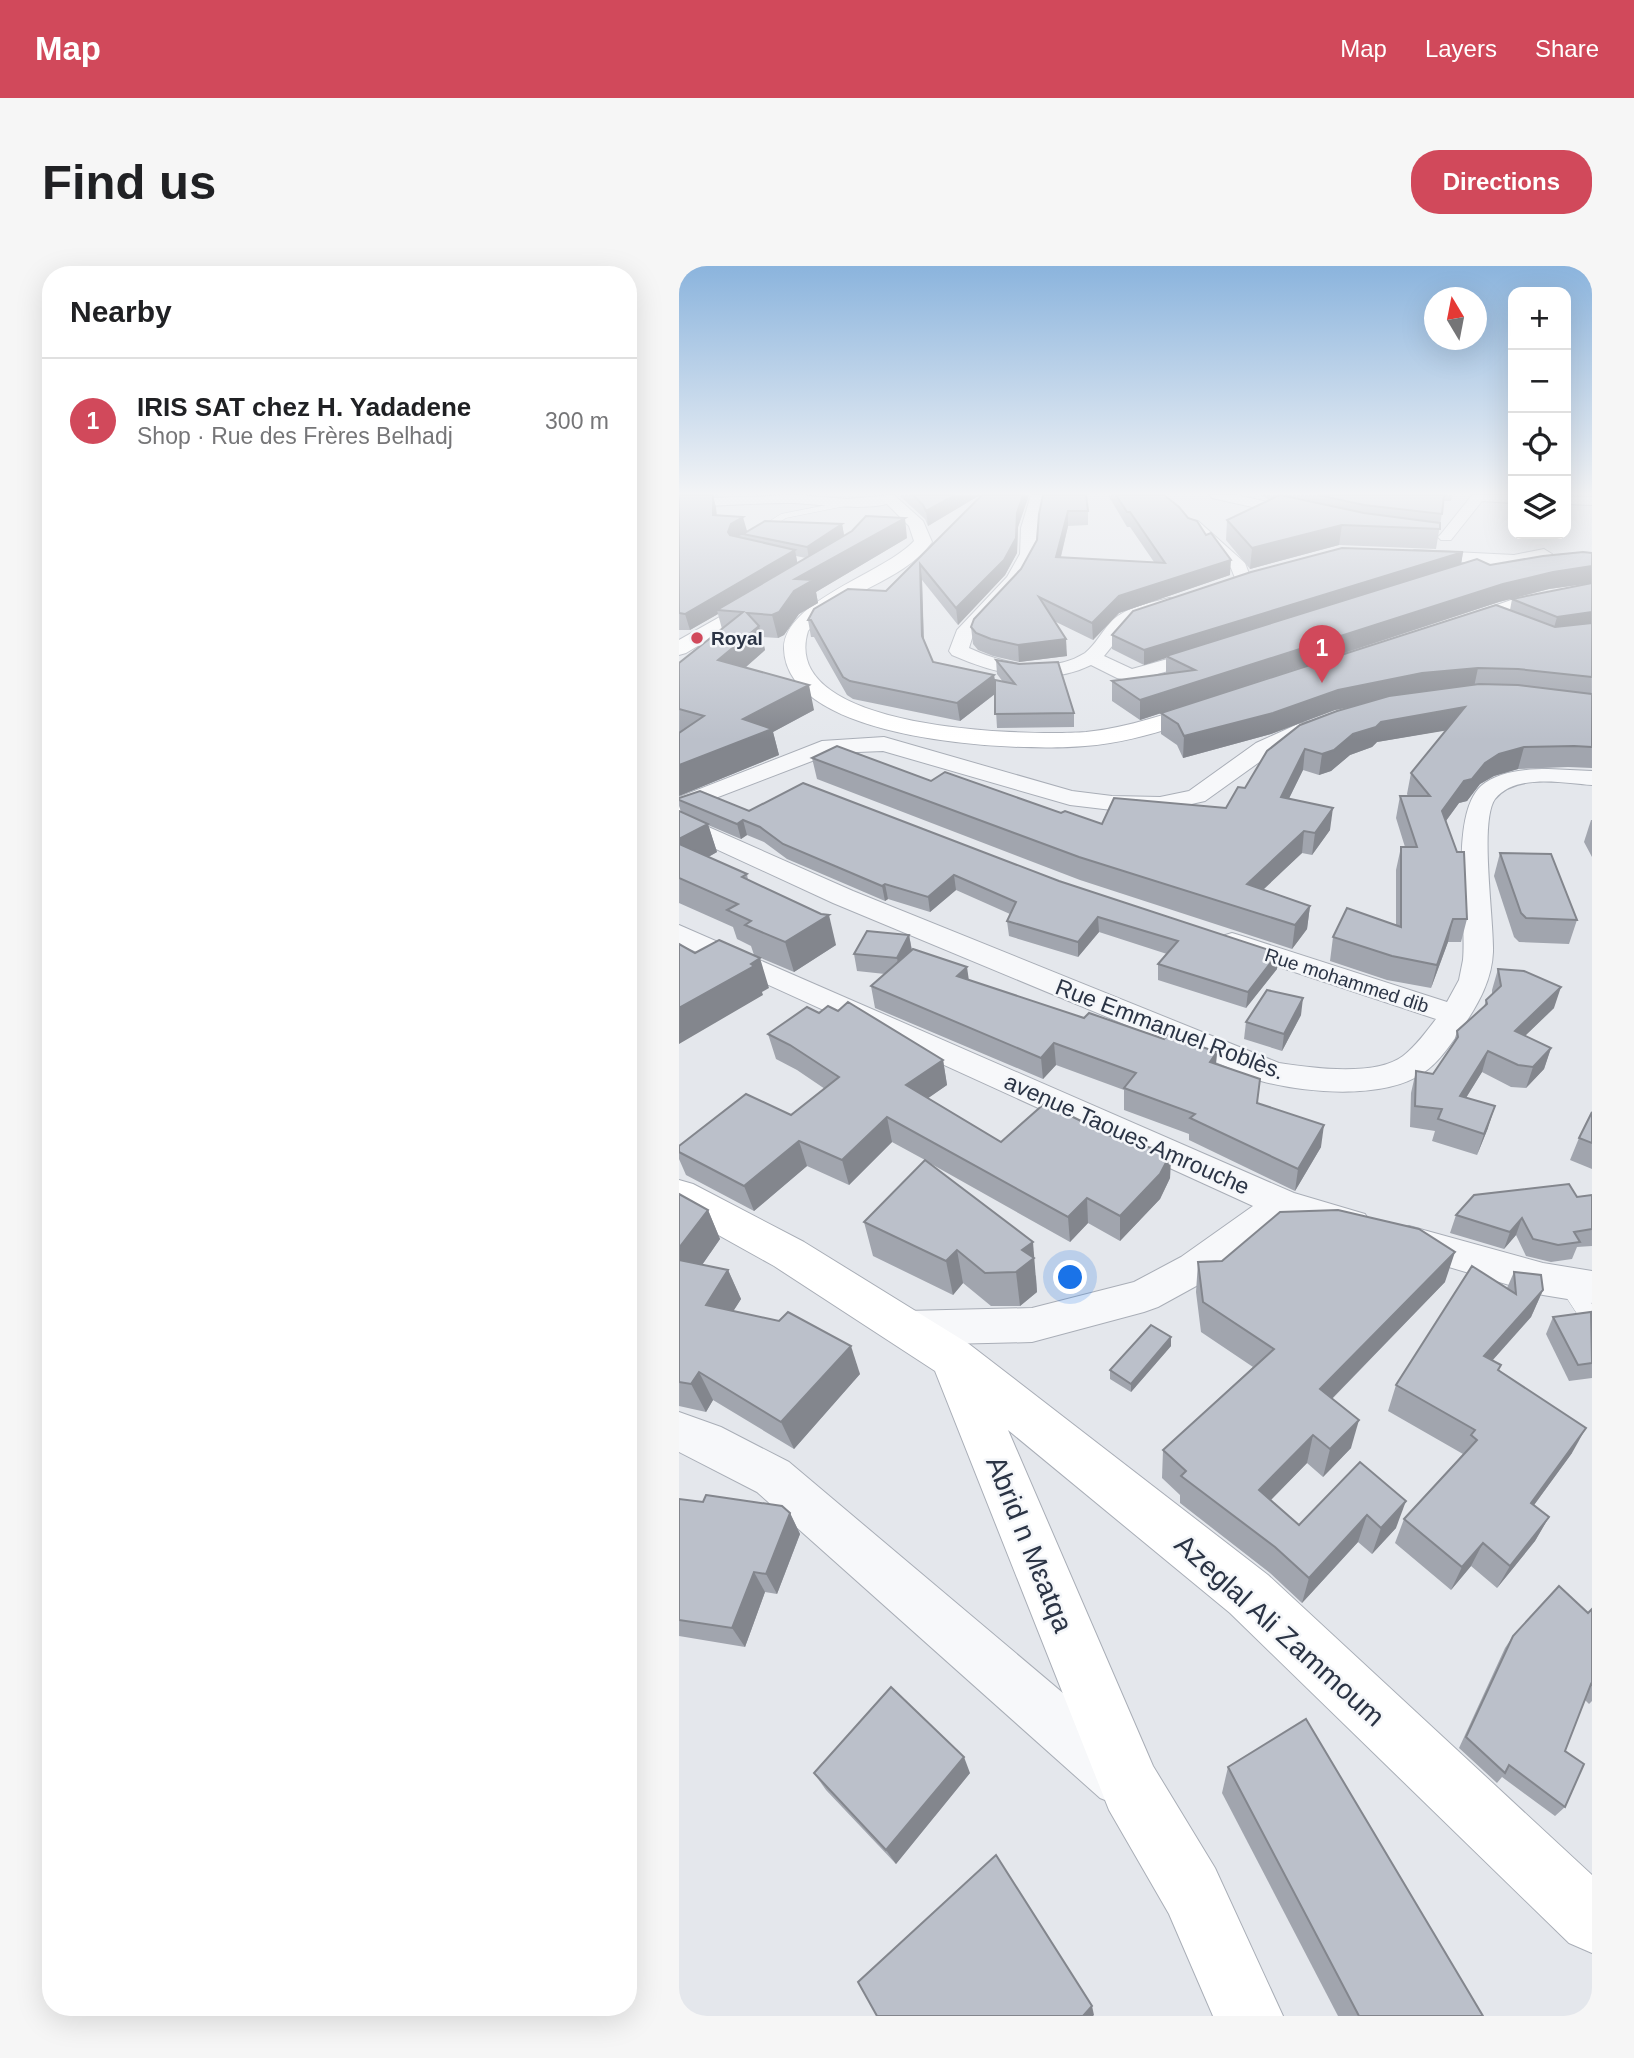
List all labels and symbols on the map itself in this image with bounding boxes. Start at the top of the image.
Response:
north arrow [1424,287,1487,350]
pin: 1 [1299,625,1345,683]
place label: Royal [711,628,763,649]
marker: Royal [689,630,705,646]
street label: Rue mohammed dib [1262,944,1431,1017]
street label: Rue Emmanuel Roblès. [1052,973,1288,1085]
street label: avenue Taoues Amrouche [1000,1068,1254,1200]
your location [1053,1260,1087,1294]
street label: Abrid n Mɛatqa [980,1452,1079,1637]
street label: Azeglal Ali Zammoum [1169,1528,1391,1732]

